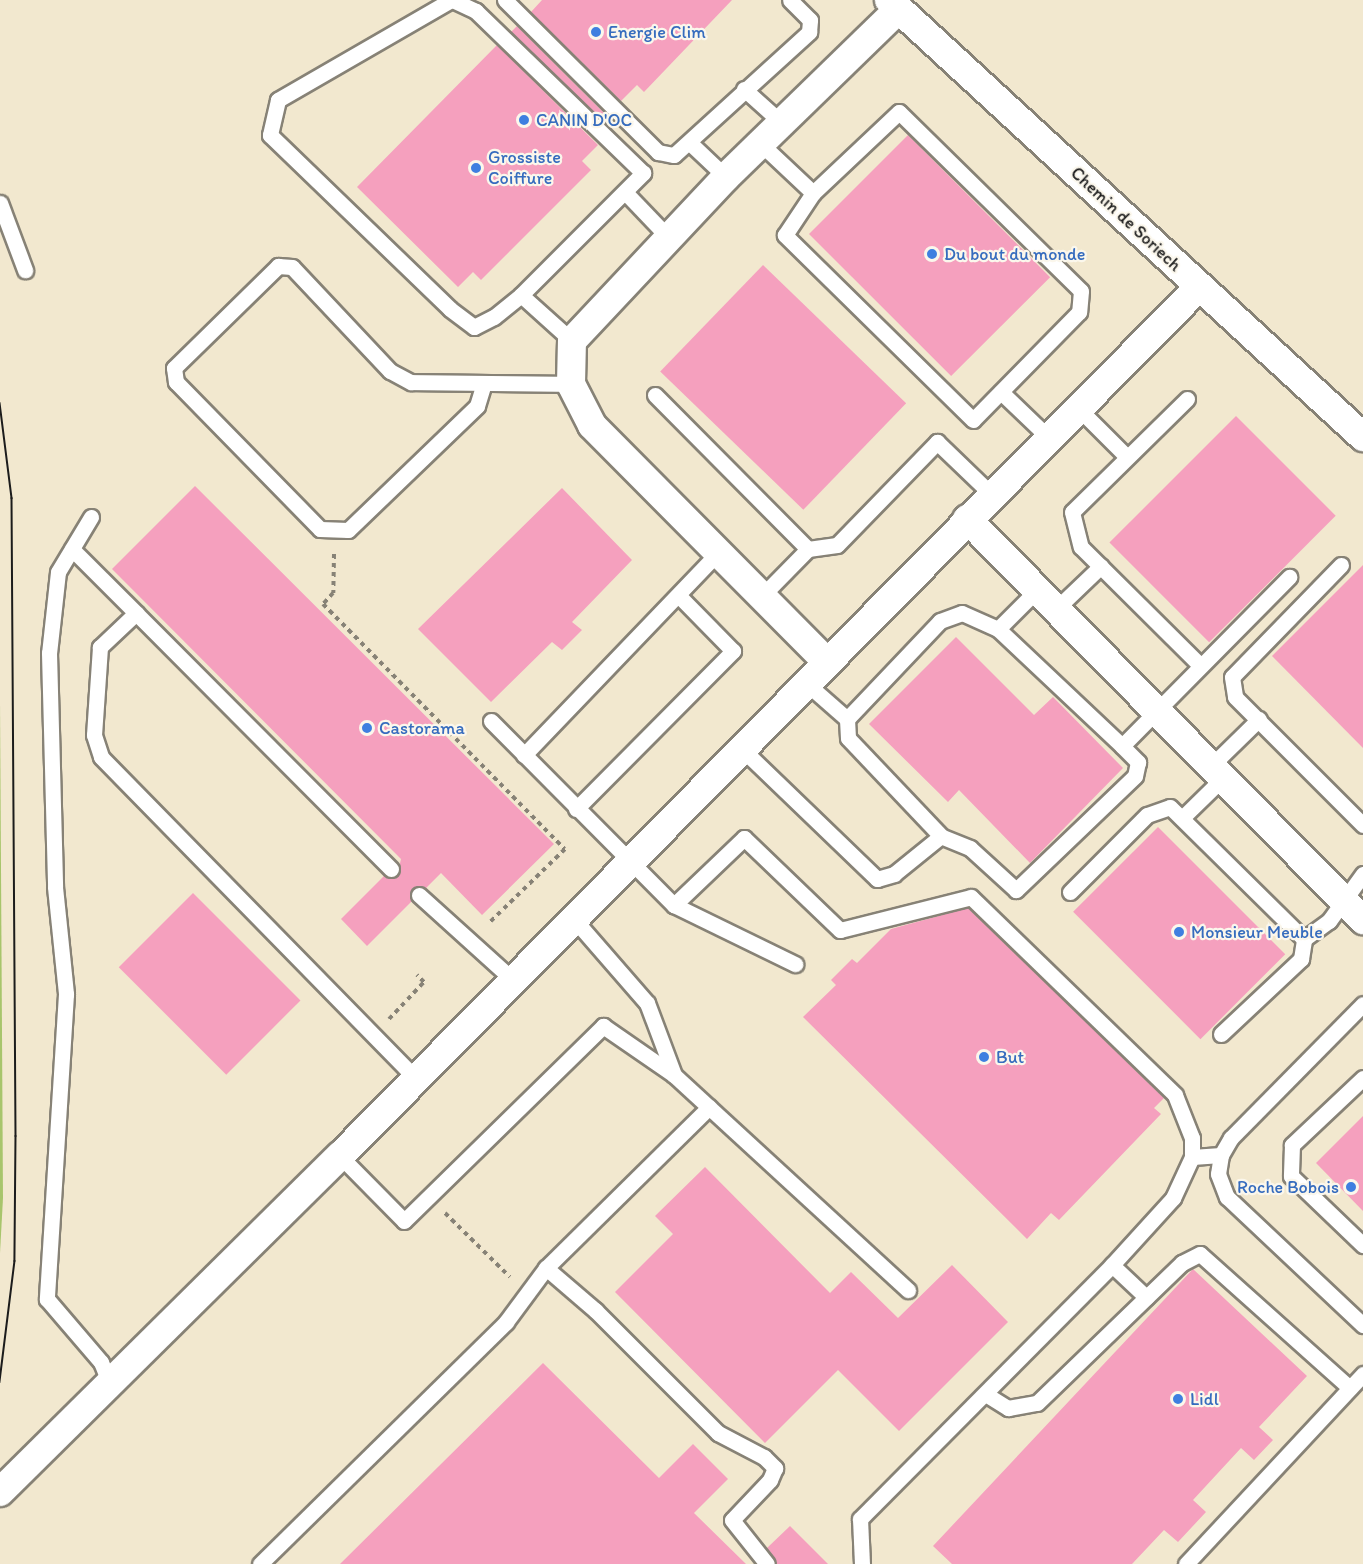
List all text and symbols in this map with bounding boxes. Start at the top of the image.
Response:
place label: Energie Clim [608,21,706,43]
marker: Energie Clim [589,25,603,39]
place label: CANIN D'OC [536,109,632,131]
marker: CANIN D'OC [517,113,531,127]
place label: Grossiste Coiffure [488,147,561,190]
marker: Grossiste Coiffure [469,161,483,175]
street label: Chemin de Soriech [1066,162,1186,276]
place label: Du bout du monde [944,243,1085,265]
marker: Du bout du monde [925,247,939,261]
place label: Castorama [379,717,465,739]
marker: Castorama [360,721,374,735]
place label: Monsieur Meuble [1191,921,1323,943]
marker: Monsieur Meuble [1172,925,1186,939]
place label: But [996,1046,1024,1068]
marker: But [977,1050,991,1064]
place label: Roche Bobois [1237,1176,1339,1198]
marker: Roche Bobois [1344,1180,1358,1194]
place label: Lidl [1190,1388,1219,1410]
marker: Lidl [1171,1392,1185,1406]

